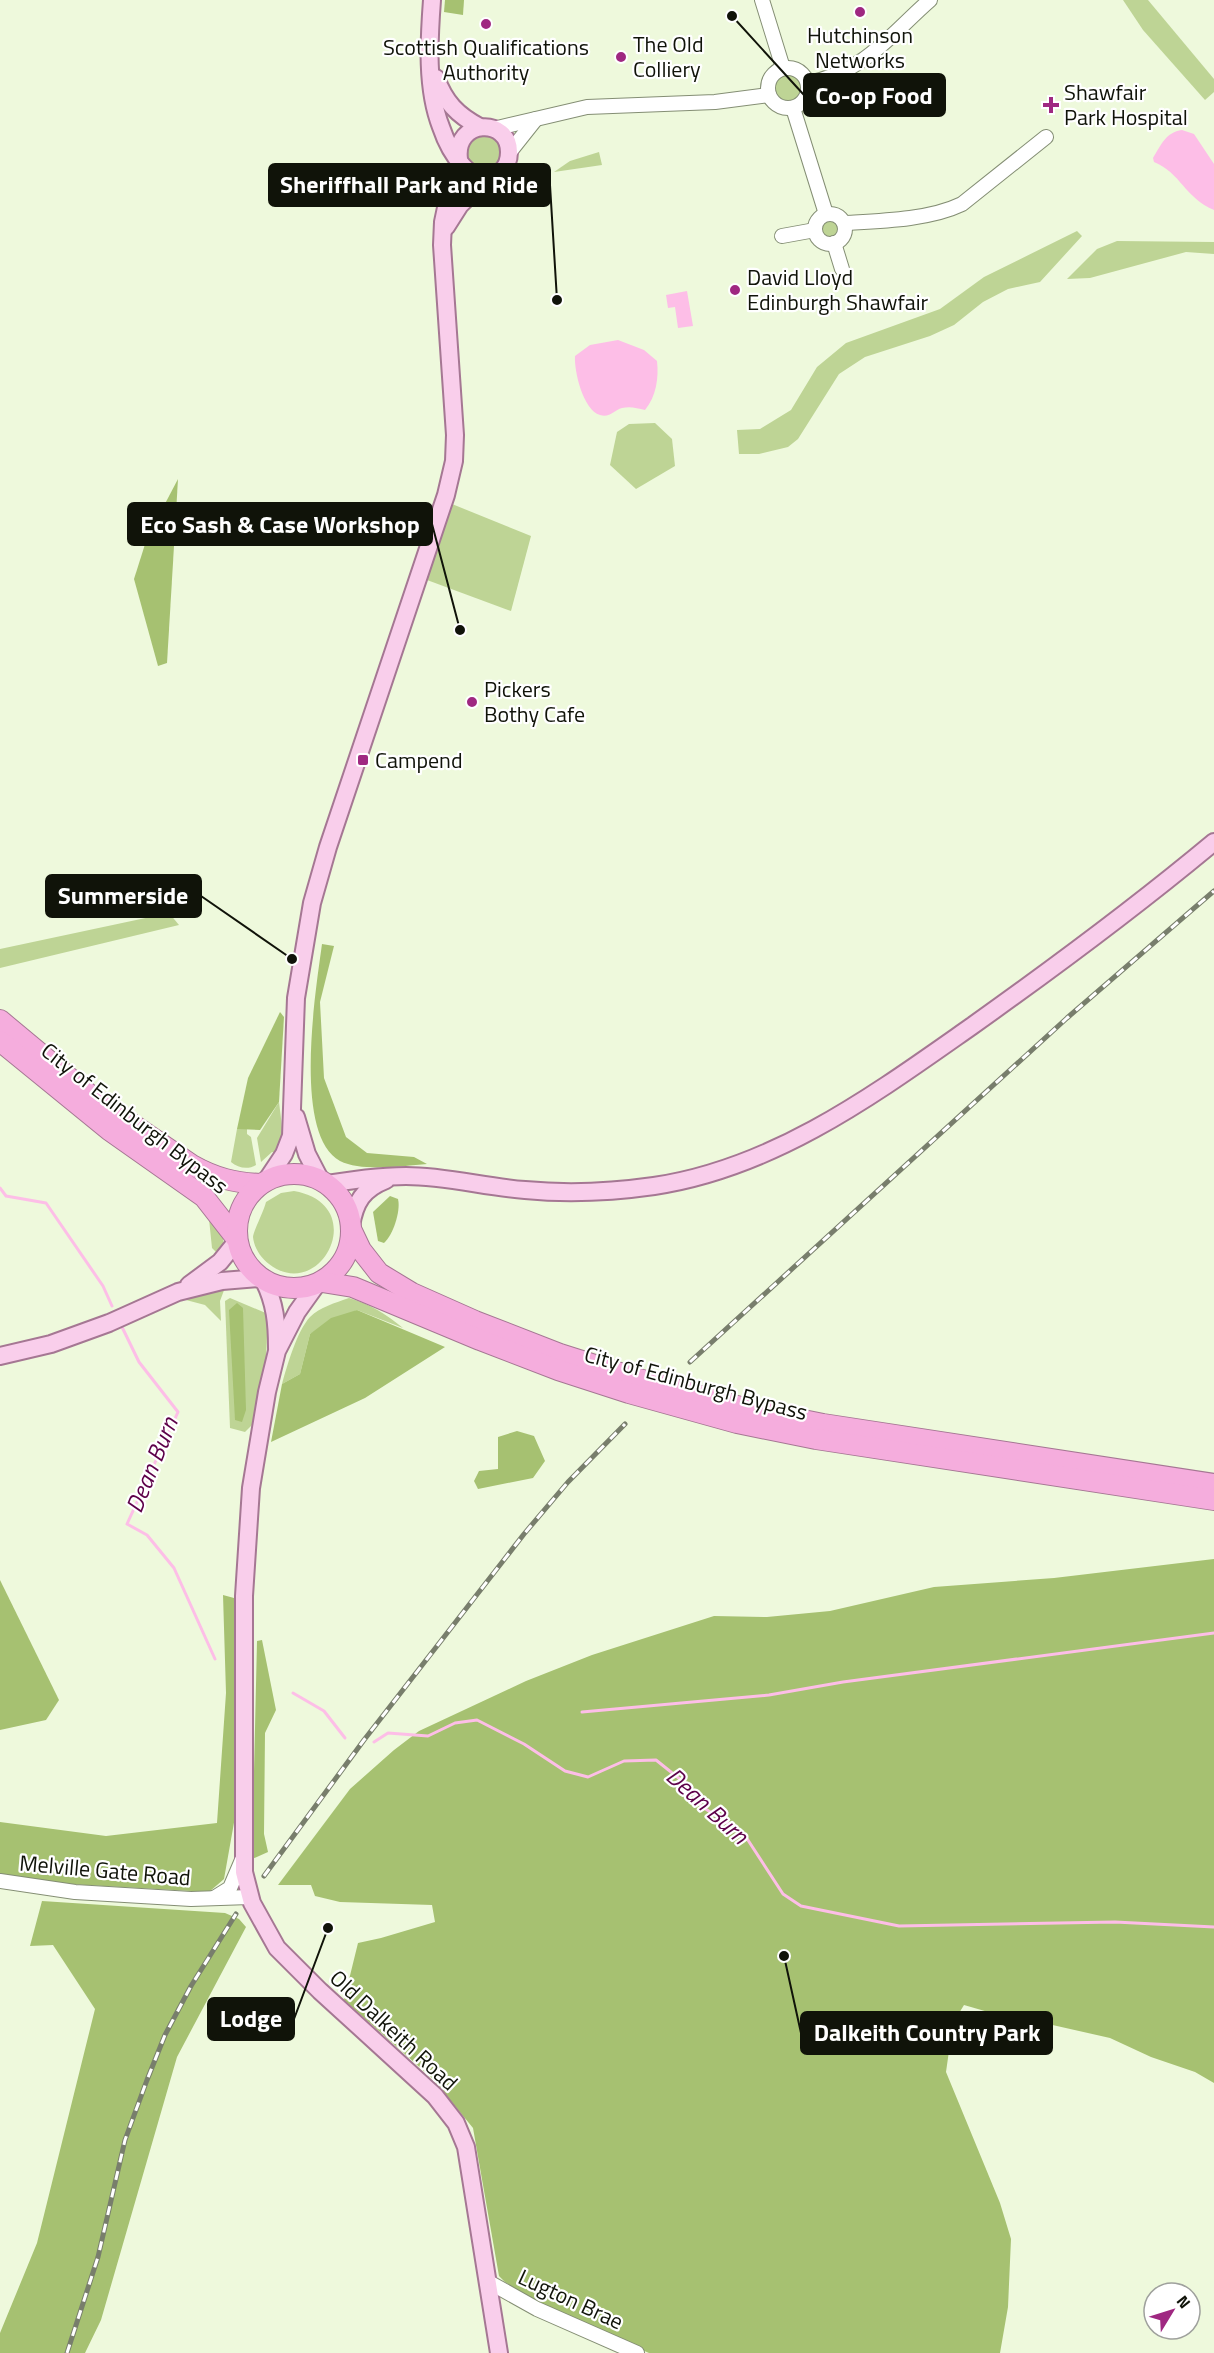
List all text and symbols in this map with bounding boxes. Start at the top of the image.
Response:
marker: Hutchinson Networks [853,5,867,19]
marker: Scottish Qualifications Authority [479,17,493,31]
place label: Hutchinson Networks [807,18,913,77]
place label: The Old Colliery [633,27,704,86]
place label: Scottish Qualifications Authority [383,30,589,89]
marker: The Old Colliery [614,50,628,64]
callout: Co-op Food [804,74,945,116]
place label: Shawfair Park Hospital [1064,75,1188,134]
text: Co-op Food [815,77,933,113]
marker: Shawfair Park Hospital [1042,96,1060,114]
callout: Sheriffhall Park and Ride [269,164,550,206]
text: Sheriffhall Park and Ride [280,166,538,202]
place label: David Lloyd Edinburgh Shawfair [747,260,929,319]
marker: David Lloyd Edinburgh Shawfair [728,283,742,297]
callout: Eco Sash & Case Workshop [128,503,432,545]
text: Eco Sash & Case Workshop [140,506,420,542]
place label: Pickers Bothy Cafe [484,672,585,731]
marker: Pickers Bothy Cafe [465,695,479,709]
place label: Campend [375,743,463,777]
marker: Campend [356,753,370,767]
callout: Summerside [46,875,201,917]
text: Summerside [58,877,188,913]
street label: City of Edinburgh Bypass [34,1034,236,1202]
street label: City of Edinburgh Bypass [581,1337,811,1429]
water label: Dean Burn [116,1410,187,1518]
water label: Dean Burn [658,1758,758,1853]
street label: Melville Gate Road [18,1846,192,1894]
street label: Old Dalkeith Road [322,1961,466,2099]
callout: Lodge [208,1998,294,2040]
text: Lodge [220,2000,282,2036]
callout: Dalkeith Country Park [801,2012,1052,2054]
text: Dalkeith Country Park [814,2014,1041,2050]
street label: Lugton Brae [513,2260,629,2338]
north arrow [1142,2281,1202,2341]
text: N [1171,2290,1197,2314]

